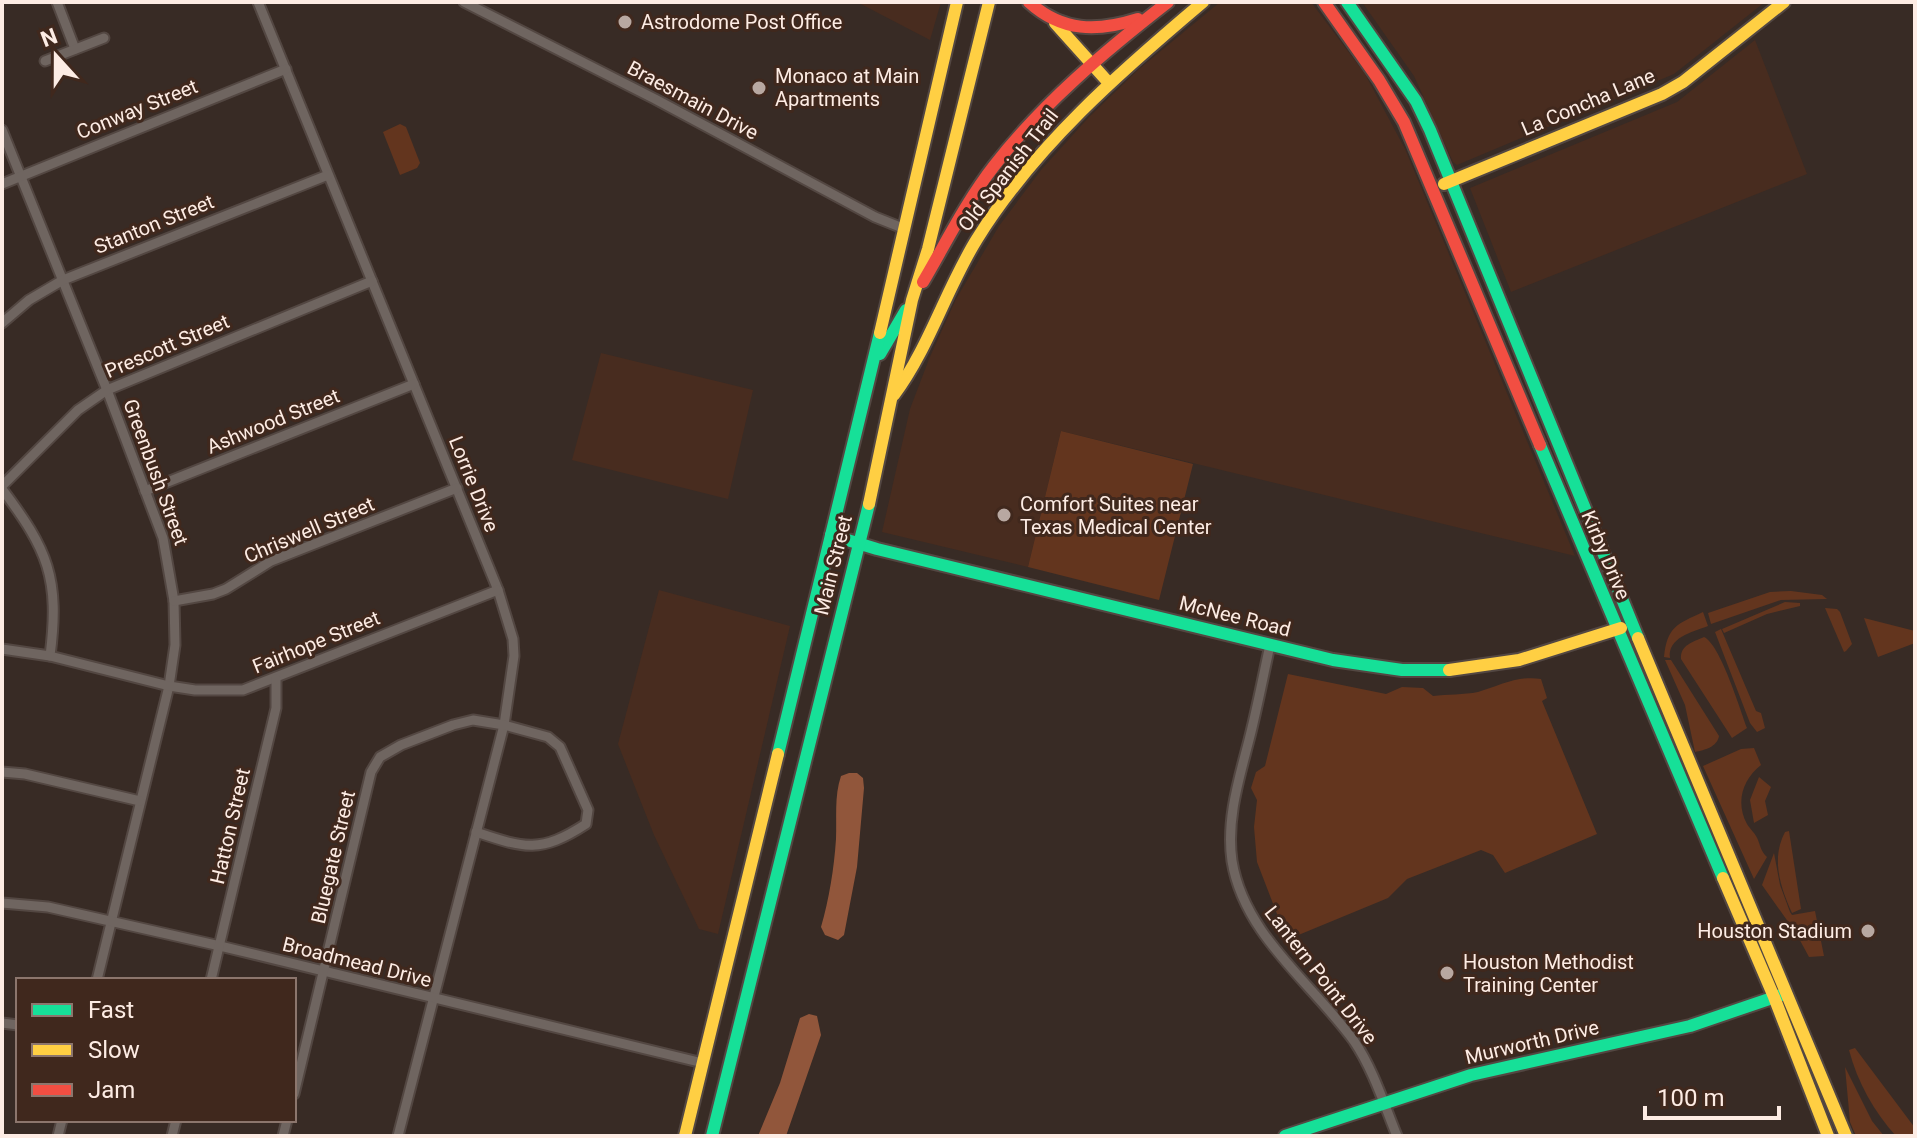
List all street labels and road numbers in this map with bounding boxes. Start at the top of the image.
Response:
street label: Braesmain Drive [623,55,763,145]
street label: La Concha Lane [1518,63,1658,141]
street label: Conway Street [73,74,201,144]
street label: Old Spanish Trail [953,104,1063,236]
street label: Stanton Street [91,189,217,259]
street label: Prescott Street [101,309,233,383]
street label: Ashwood Street [203,383,343,459]
street label: Greenbush Street [118,396,194,548]
street label: Lorrie Drive [444,433,504,535]
street label: Chriswell Street [240,492,378,568]
street label: Kirby Drive [1576,507,1636,603]
street label: Main Street [809,513,857,617]
street label: McNee Road [1177,591,1293,641]
street label: Fairhope Street [249,606,383,678]
street label: Hatton Street [205,766,255,886]
street label: Bluegate Street [306,788,360,926]
street label: Lantern Point Drive [1260,901,1382,1049]
street label: Broadmead Drive [280,932,434,992]
street label: Murworth Drive [1463,1015,1601,1069]

